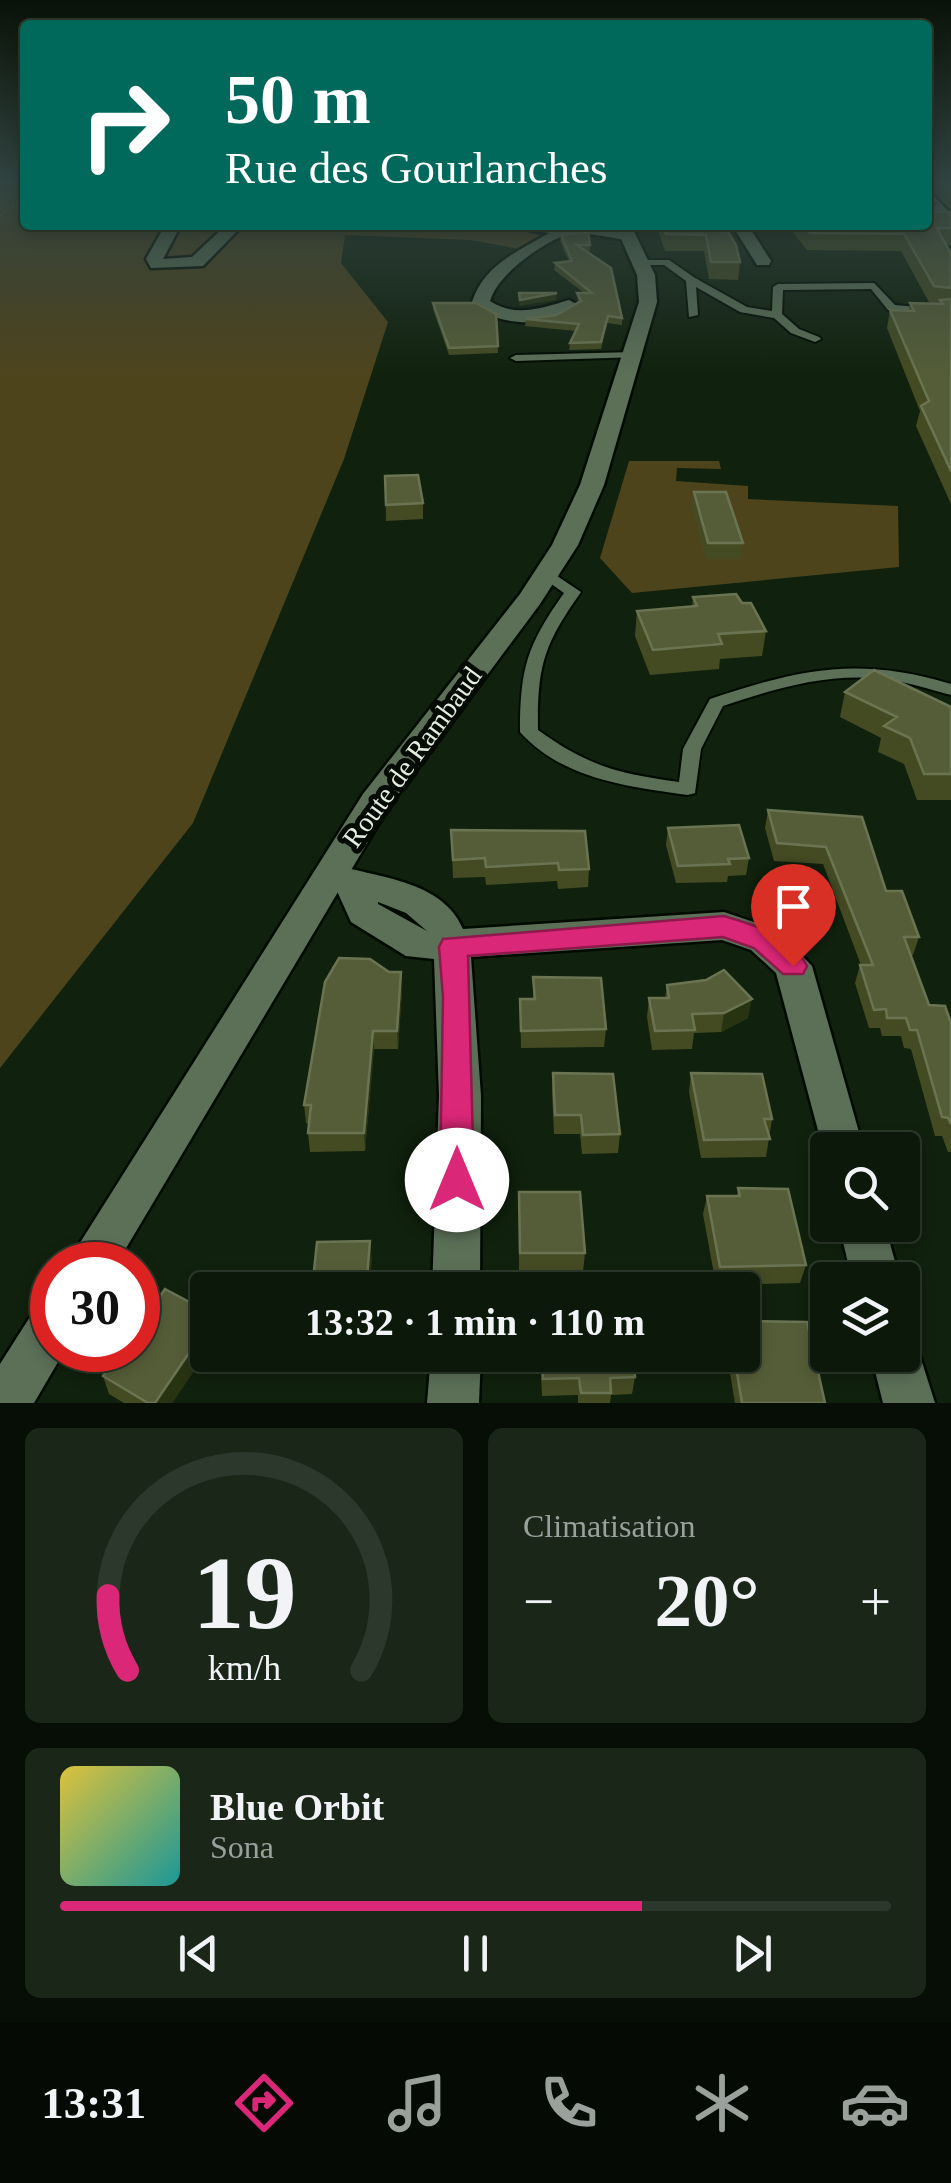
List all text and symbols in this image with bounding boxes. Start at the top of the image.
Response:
icon: right [60,60,190,190]
text: 50 m [225,61,371,138]
text: Rue des Gourlanches [225,143,607,193]
street label: Route de Rambaud [336,661,488,853]
pin [751,864,836,967]
icon: arrive [766,879,821,934]
position arrow [405,1128,509,1232]
map controls [810,1132,920,1372]
button: search [810,1132,920,1242]
speed limit sign: 30 [30,1242,160,1372]
button: layers [810,1262,920,1372]
text: 13:32 · 1 min · 110 m [305,1301,645,1343]
text: Climatisation [523,1508,695,1544]
text: 19 [192,1535,296,1650]
text: 20° [655,1559,760,1642]
text: − [523,1571,554,1632]
text: + [860,1571,891,1632]
text: km/h [207,1648,281,1688]
text: Blue Orbit [210,1786,384,1828]
text: Sona [210,1829,274,1865]
icon: previous [171,1926,226,1981]
icon: pause [448,1926,503,1981]
icon: next [725,1926,780,1981]
icon: directions [229,2068,299,2138]
icon: music [382,2068,452,2138]
icon: phone [534,2068,604,2138]
icon: climate [687,2068,757,2138]
icon: car [840,2068,910,2138]
text: 13:31 [41,2078,146,2128]

